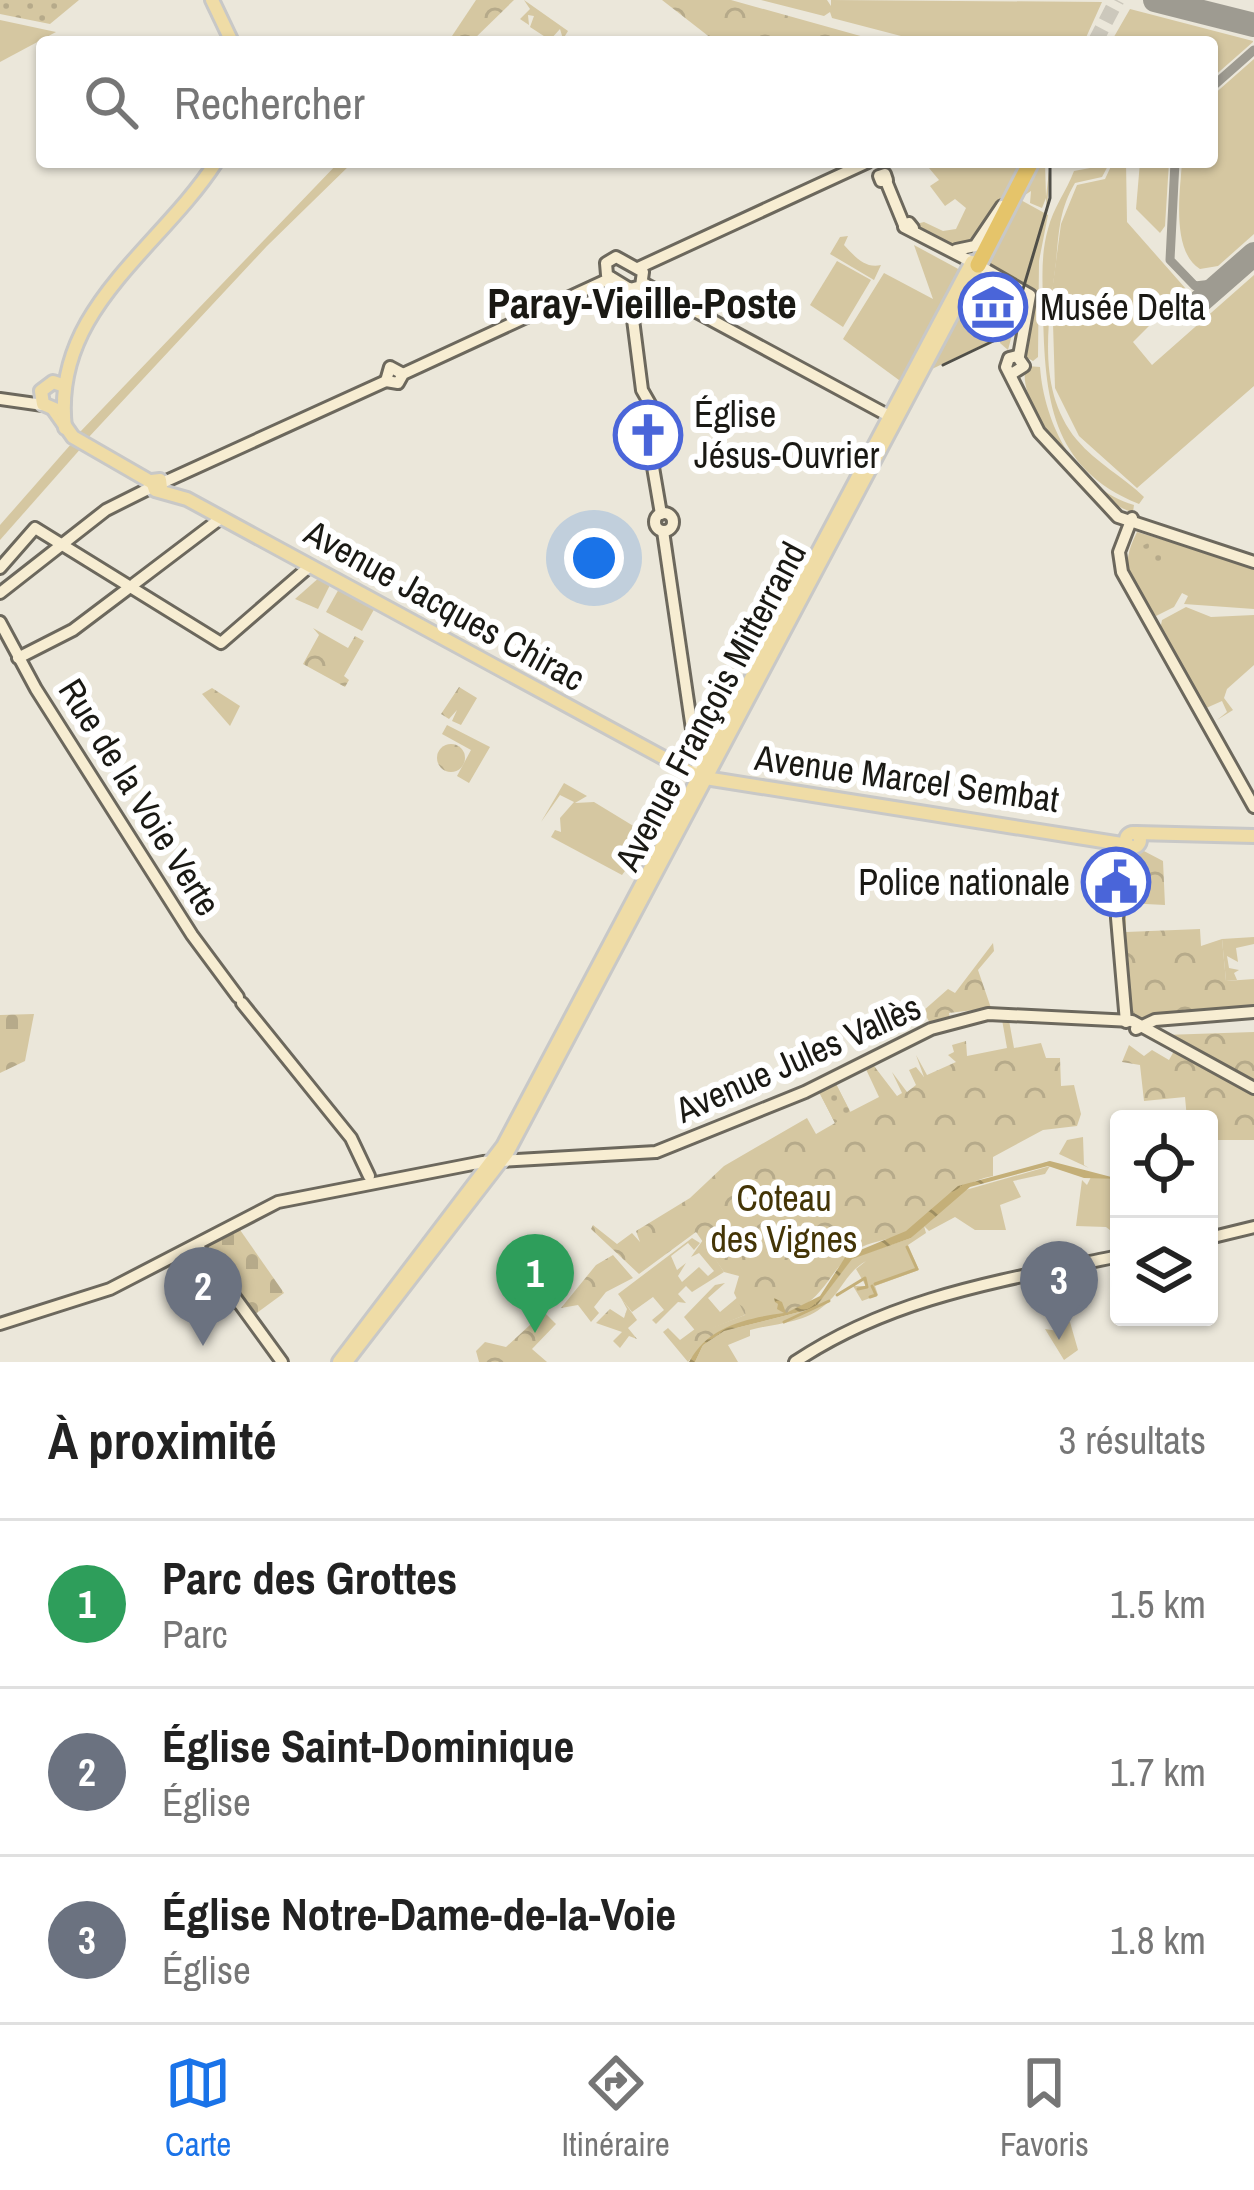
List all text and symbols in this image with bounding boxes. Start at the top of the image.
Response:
search box [36,36,1218,168]
icon: search [78,69,144,135]
text: Rechercher [174,72,365,133]
museum icon: Musée Delta [958,272,1028,342]
district label: Paray-Vieille-Poste [487,275,797,331]
place label: Musée Delta [1040,283,1206,331]
place label: Église Jésus-Ouvrier [694,390,880,479]
church icon: Église Jésus-Ouvrier [613,400,683,470]
street label: Avenue Jacques Chirac [296,508,593,702]
your location [564,528,624,588]
street label: Avenue François Mitterrand [603,533,817,879]
street label: Rue de la Voie Verte [48,669,232,925]
street label: Avenue Marcel Sembat [751,733,1062,823]
public building icon: Police nationale [1081,847,1151,917]
place label: Police nationale [858,858,1070,906]
street label: Avenue Jules Vallès [667,983,928,1134]
map controls [1110,1110,1218,1326]
button: locate [1110,1110,1218,1218]
park label: Coteau des Vignes [710,1174,858,1263]
button: layers [1110,1218,1218,1326]
pin: 1 [496,1234,574,1333]
pin: 3 [1020,1241,1098,1340]
pin: 2 [164,1247,242,1346]
text: À proximité [48,1406,277,1475]
text: 3 résultats [1058,1414,1206,1466]
text: Parc des Grottes [162,1547,457,1608]
text: 1 [78,1578,96,1630]
text: 1.5 km [1110,1578,1206,1630]
text: Parc [162,1608,228,1660]
text: Église Saint-Dominique [162,1715,574,1776]
text: 2 [78,1746,96,1798]
text: 1.7 km [1110,1746,1206,1798]
text: Église [162,1776,251,1828]
text: Église Notre-Dame-de-la-Voie [162,1883,676,1944]
text: 3 [78,1914,96,1966]
text: 1.8 km [1110,1914,1206,1966]
text: Église [162,1944,251,1996]
tab: Carte [165,2050,231,2166]
tab: Itinéraire [561,2050,670,2166]
tab: Favoris [1000,2050,1089,2166]

